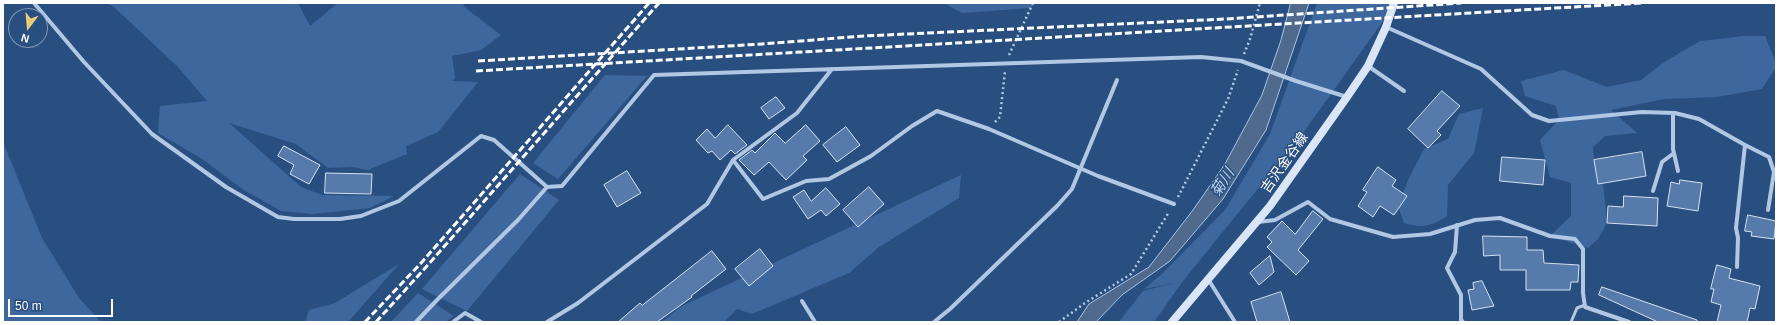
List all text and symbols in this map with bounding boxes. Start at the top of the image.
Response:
north arrow [8,8,48,48]
text: N [19,32,30,45]
street label: 吉沢金谷線 [1258,130,1312,196]
water label: 菊川 [1207,166,1239,200]
scale bar [10,291,115,317]
text: 50 m [15,299,42,313]

